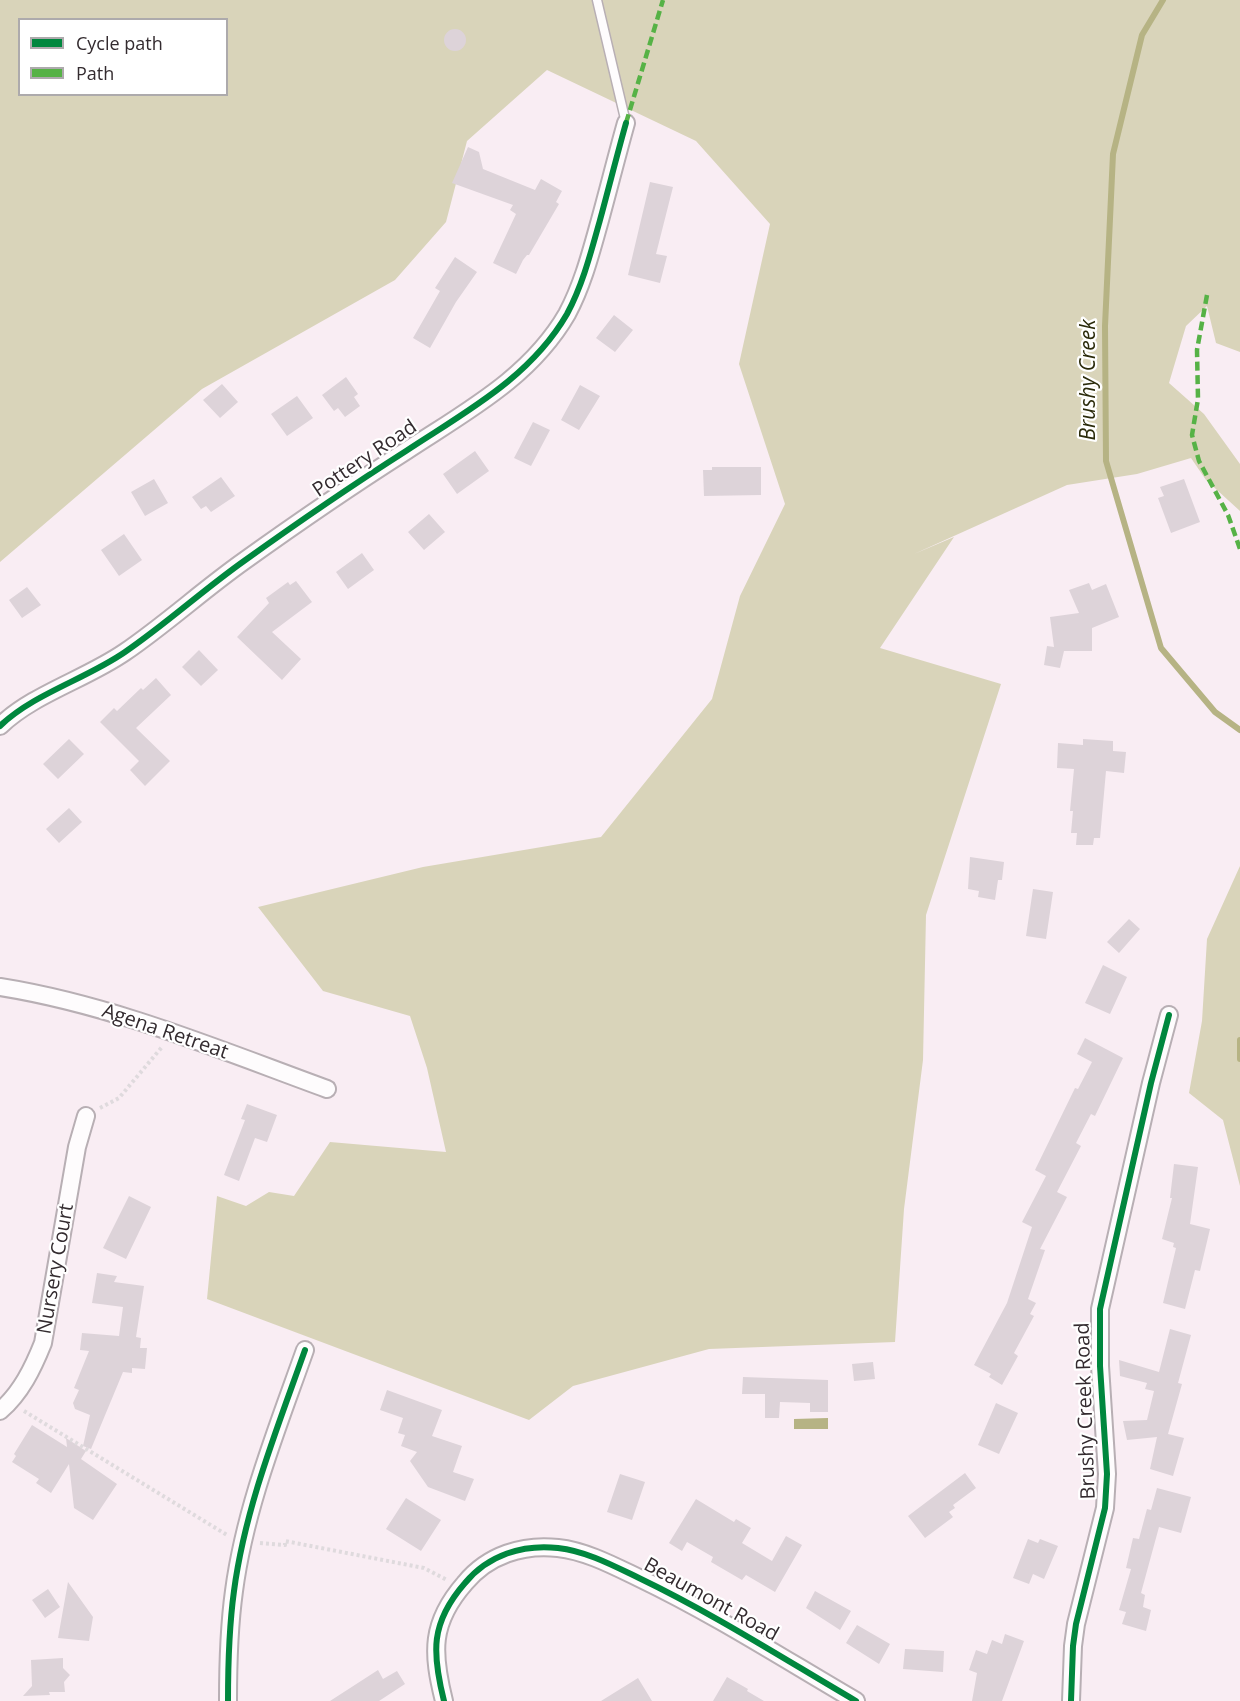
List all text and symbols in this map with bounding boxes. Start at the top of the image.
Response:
legend [18,18,228,96]
text: Cycle path [76,31,163,55]
text: Path [76,61,114,85]
water label: Brushy Creek [1076,319,1102,441]
street label: Pottery Road [308,415,422,503]
street label: Agena Retreat [99,999,231,1065]
street label: Nursery Court [33,1202,79,1336]
street label: Brushy Creek Road [1071,1322,1101,1500]
street label: Beaumont Road [639,1553,783,1647]

